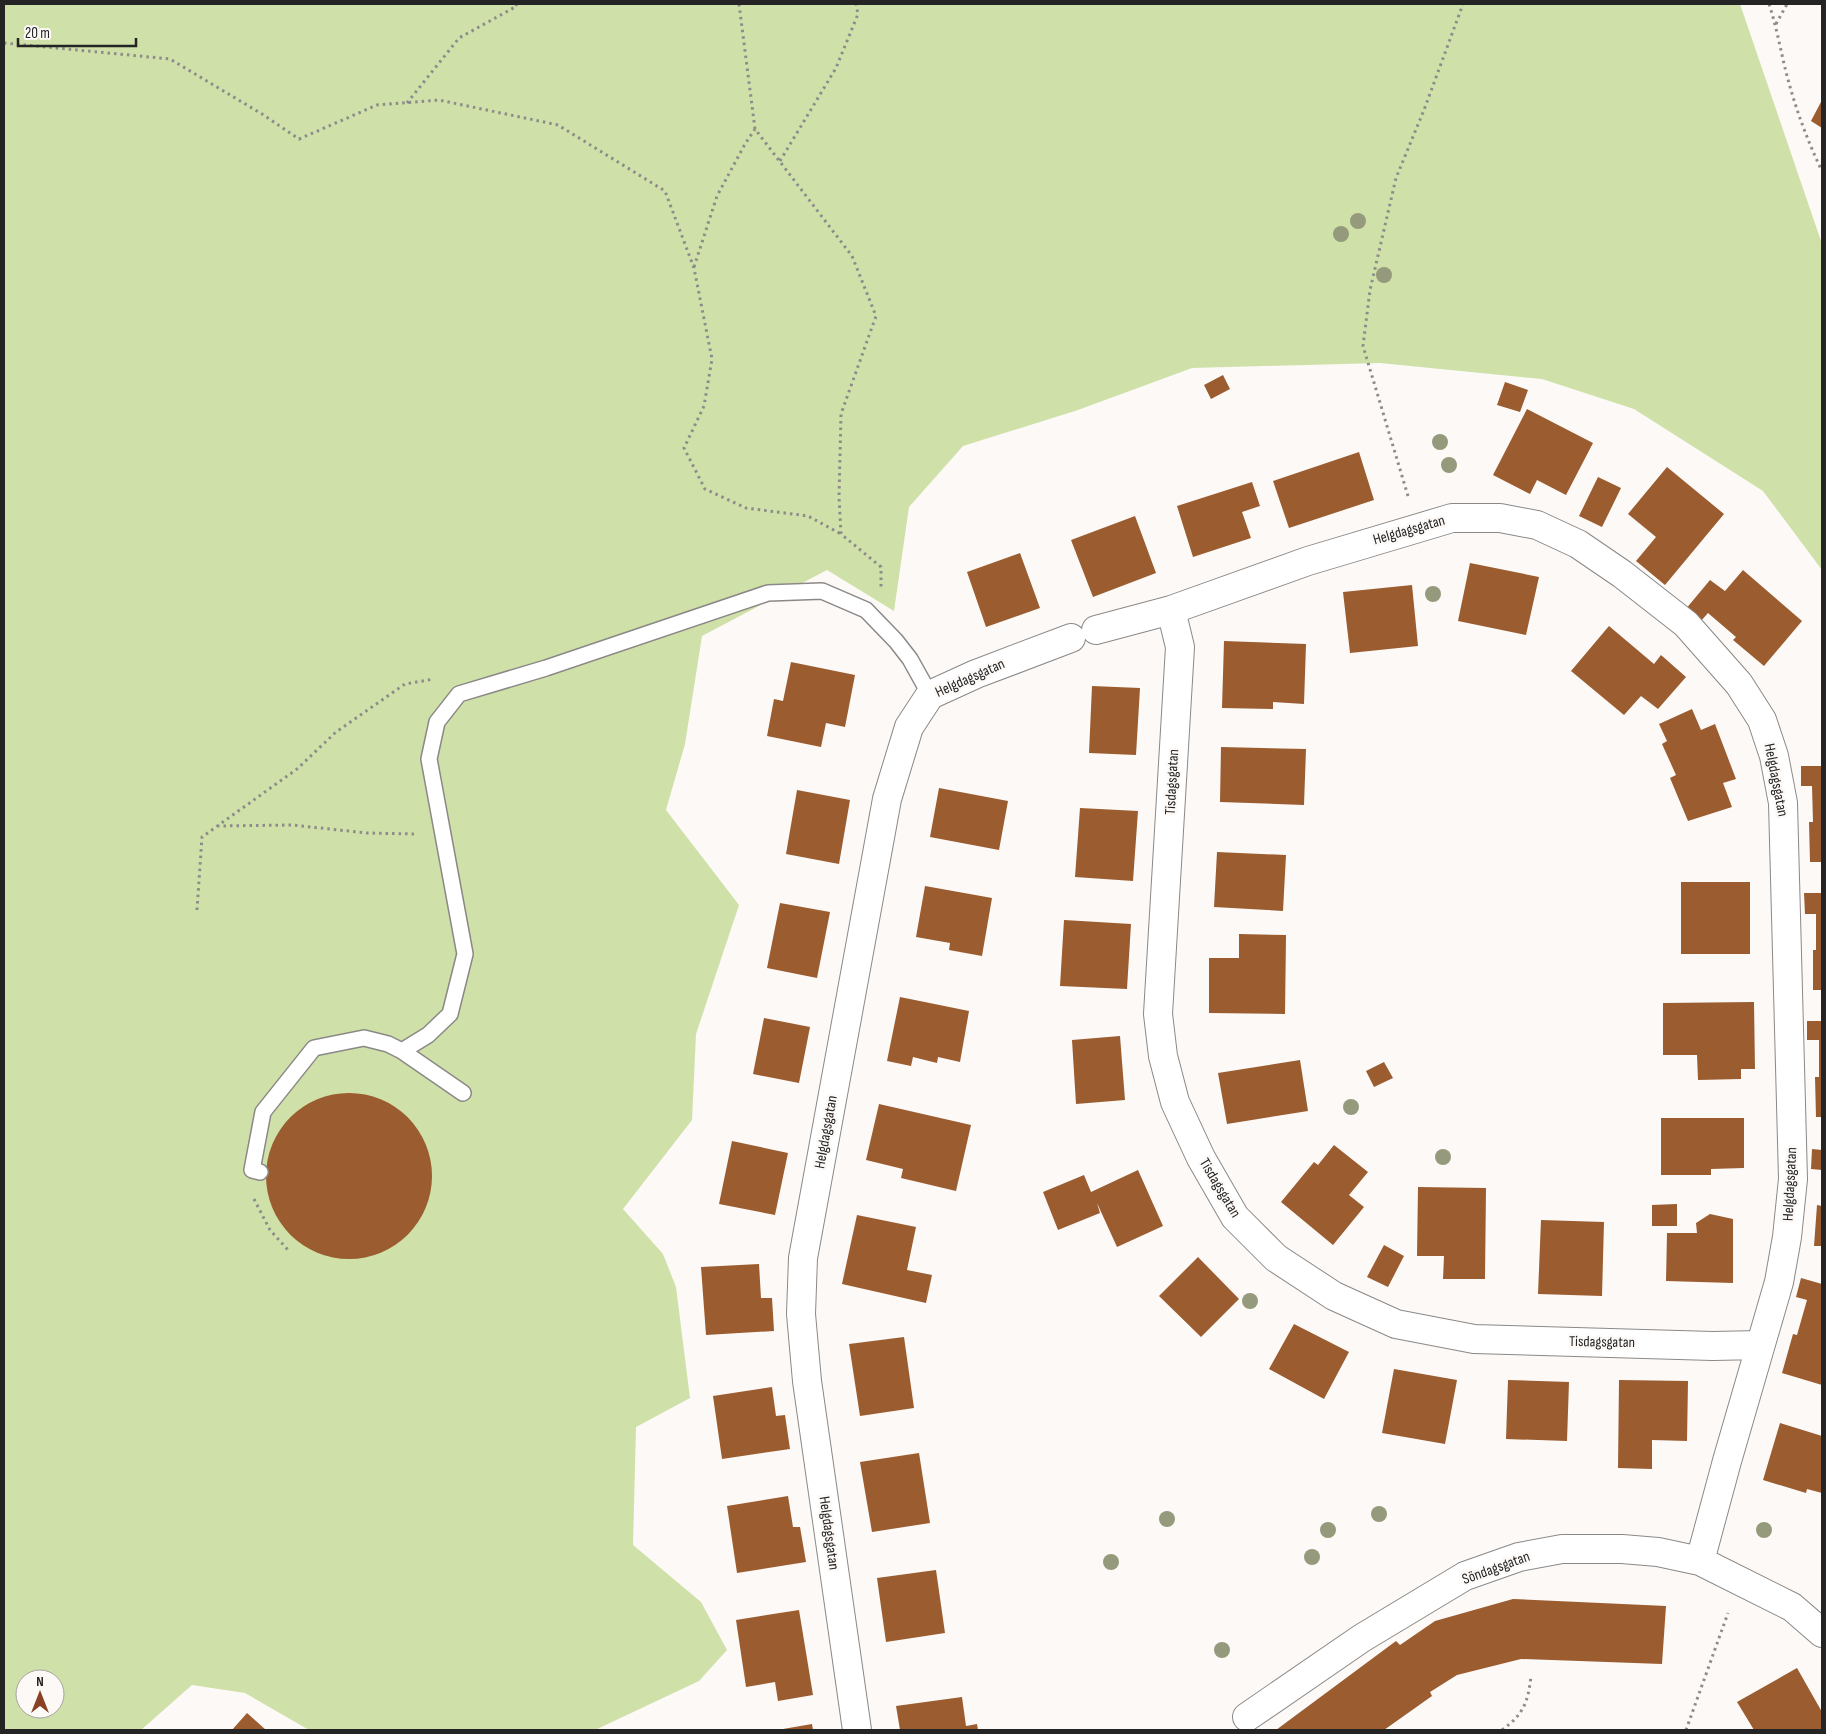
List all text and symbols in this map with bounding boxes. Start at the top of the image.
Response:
scale bar [18,15,135,47]
text: 20 m [25,24,50,43]
street label: Helgdagsgatan [1371,511,1447,549]
street label: Helgdagsgatan [932,654,1008,702]
street label: Helgdagsgatan [1760,742,1792,818]
street label: Tisdagsgatan [1161,749,1183,815]
street label: Helgdagsgatan [810,1094,842,1170]
street label: Helgdagsgatan [1779,1147,1801,1221]
street label: Tisdagsgatan [1195,1155,1245,1221]
street label: Tisdagsgatan [1569,1332,1635,1352]
street label: Helgdagsgatan [814,1495,844,1571]
street label: Söndagsgatan [1460,1547,1532,1589]
north arrow [15,1669,65,1719]
text: N [36,1673,44,1690]

